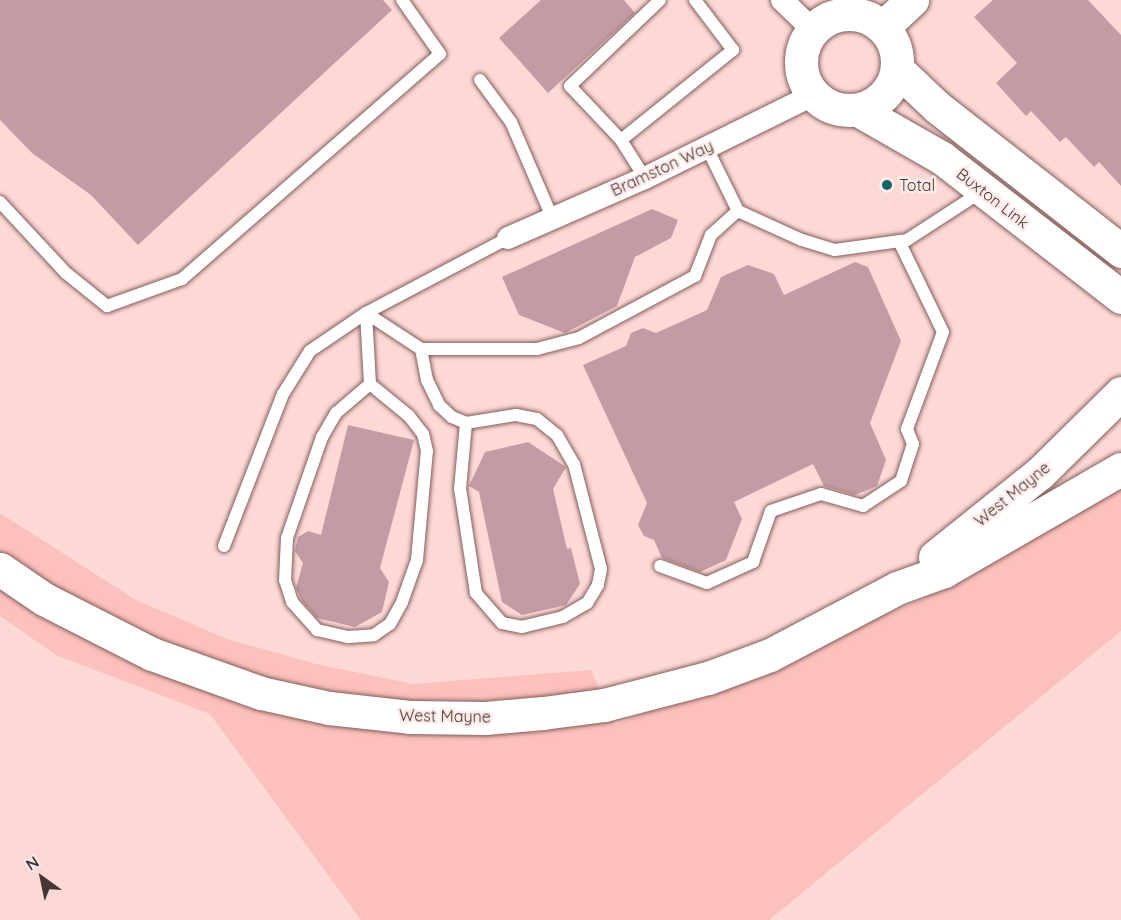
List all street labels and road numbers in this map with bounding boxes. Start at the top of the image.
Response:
street label: Bramston Way [608,136,716,200]
street label: Buxton Link [953,164,1033,232]
street label: West Mayne [970,458,1054,530]
street label: West Mayne [399,706,491,726]

